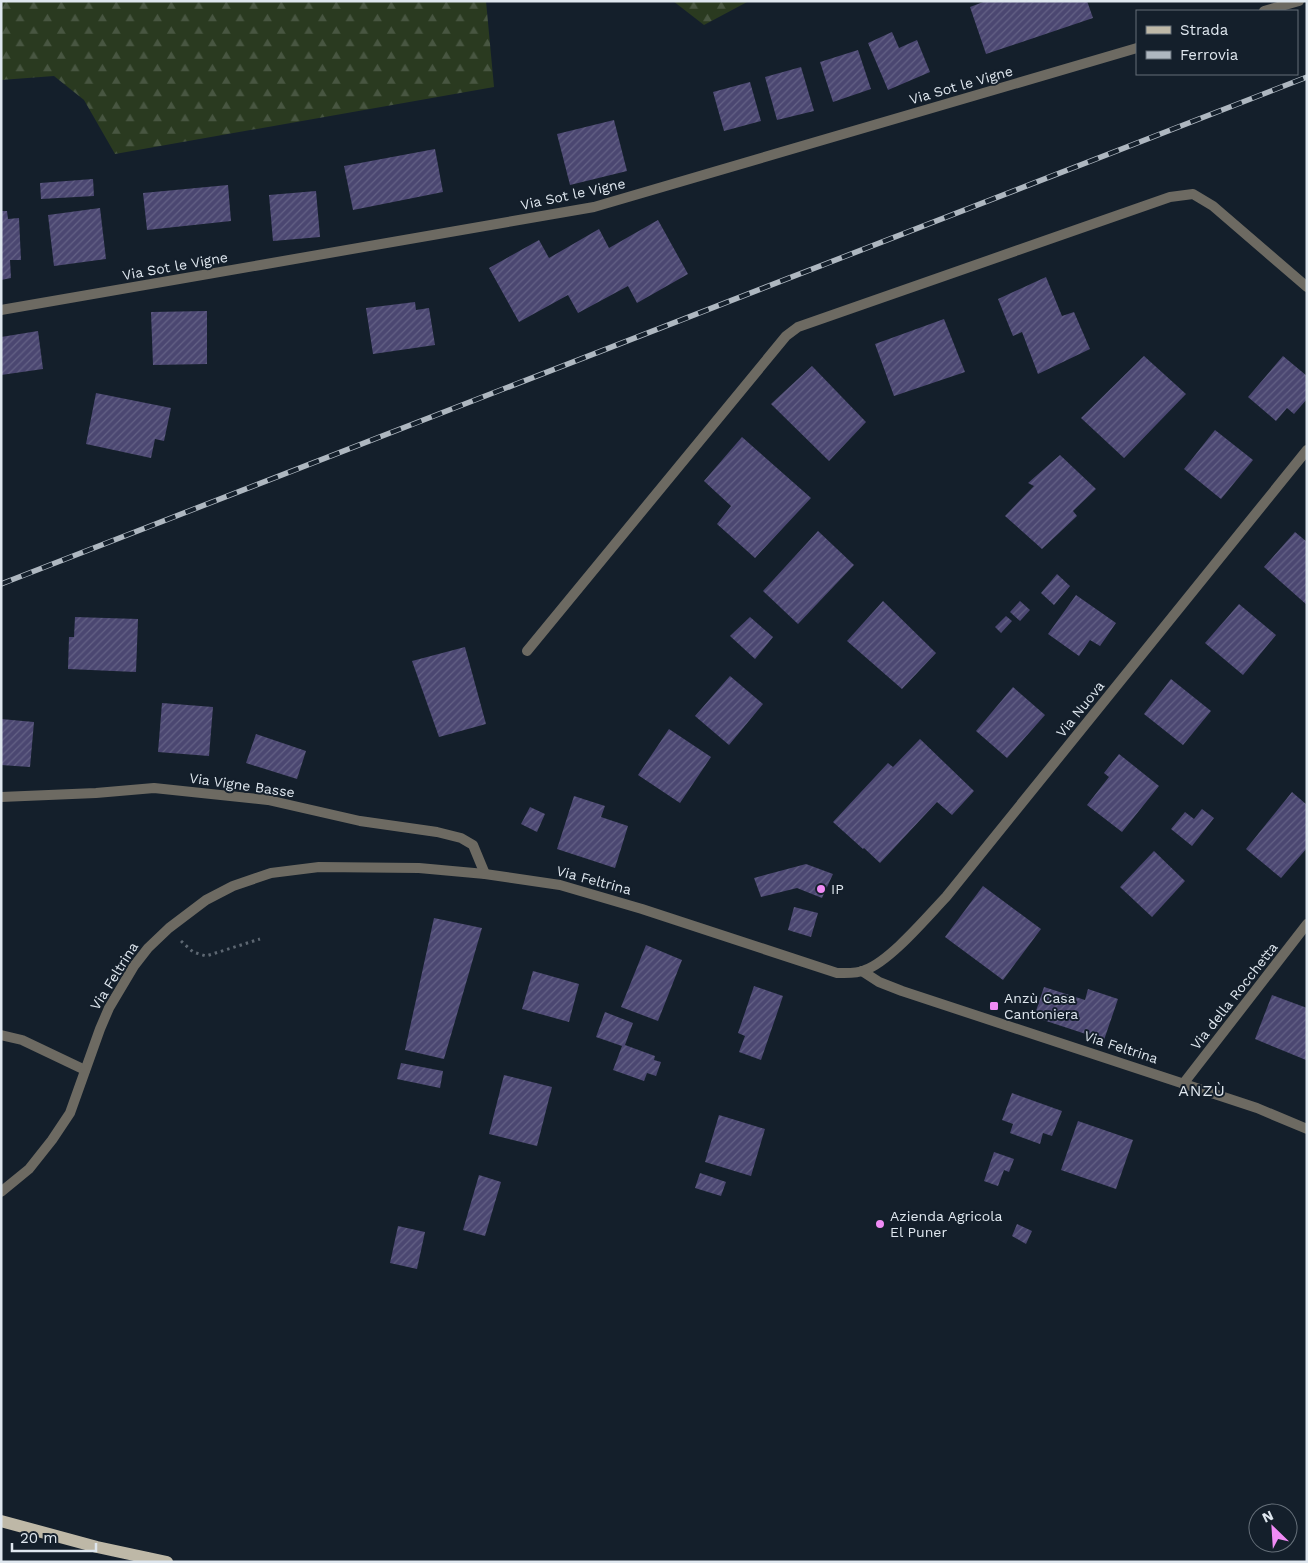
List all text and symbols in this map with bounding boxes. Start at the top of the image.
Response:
legend [1136,10,1298,75]
text: Strada [1180,21,1229,39]
text: Ferrovia [1180,46,1239,64]
street label: Via Sot le Vigne [908,63,1014,107]
street label: Via Sot le Vigne [519,175,627,213]
street label: Via Sot le Vigne [121,249,229,283]
street label: Via Nuova [1053,678,1107,740]
street label: Via Vigne Basse [188,770,296,800]
street label: Via Feltrina [555,862,633,898]
place label: IP [831,881,844,897]
marker: IP [815,883,827,895]
street label: Via Feltrina [87,939,141,1013]
street label: Via della Rocchetta [1187,939,1281,1053]
place label: Anzù Casa Cantoniera [1004,990,1078,1022]
marker: Anzù Casa Cantoniera [988,1000,1000,1012]
street label: Via Feltrina [1082,1028,1160,1067]
district label: ANZÙ [1178,1081,1226,1100]
place label: Azienda Agricola El Puner [890,1208,1002,1240]
marker: Azienda Agricola El Puner [874,1218,886,1230]
north arrow [1248,1503,1298,1553]
text: N [1259,1507,1276,1526]
scale bar [12,1520,96,1552]
text: 20 m [20,1529,58,1547]

